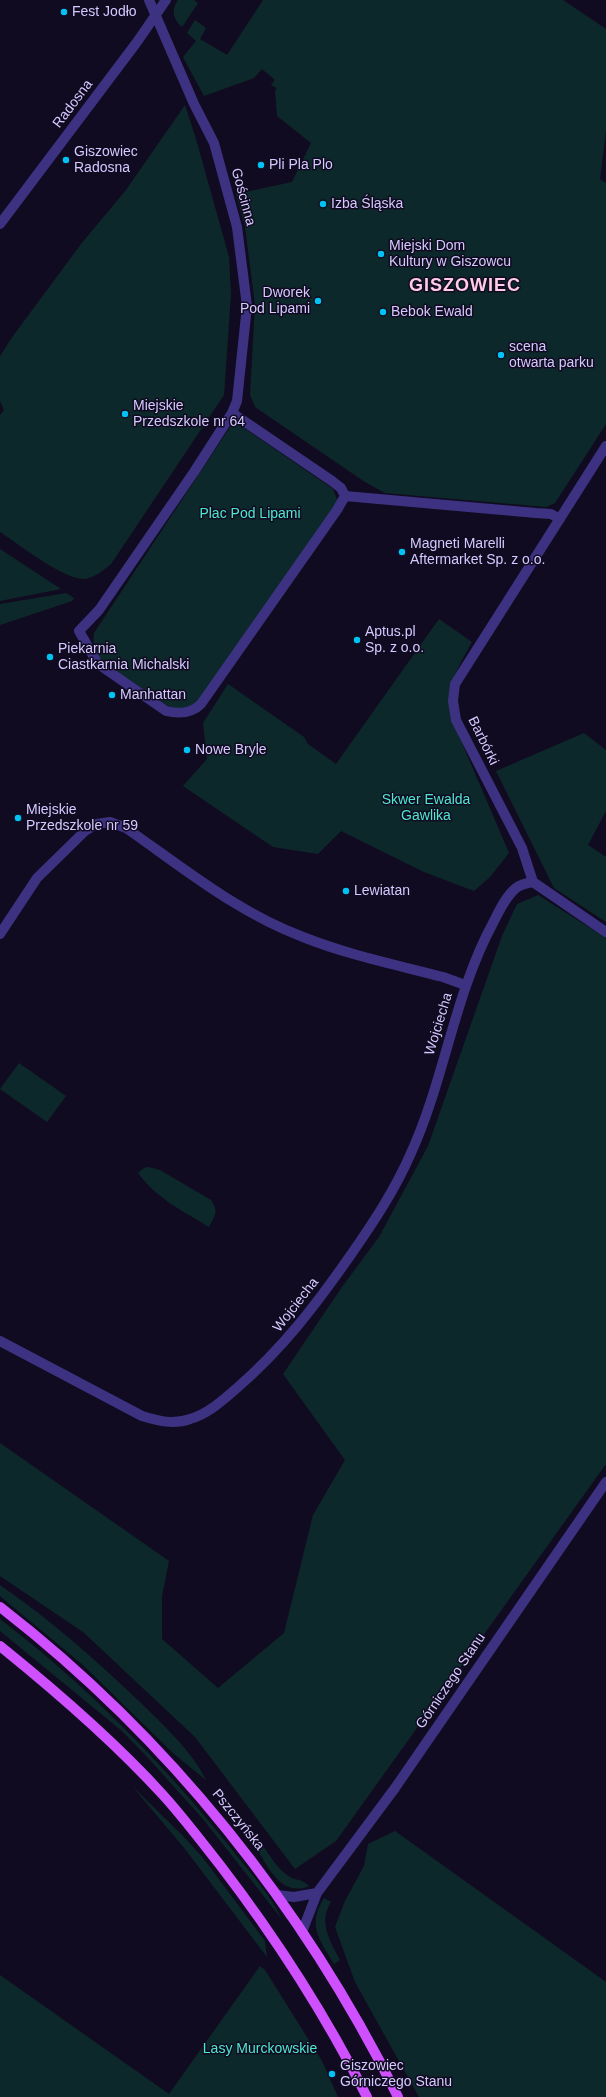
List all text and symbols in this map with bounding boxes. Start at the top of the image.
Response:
place label: Fest Jodło [72,4,137,20]
marker: Fest Jodło [59,7,69,17]
street label: Radosna [49,77,97,131]
place label: Giszowiec Radosna [74,144,138,176]
marker: Giszowiec Radosna [61,155,71,165]
place label: Pli Pla Plo [269,157,333,173]
marker: Pli Pla Plo [256,160,266,170]
street label: Gościnna [227,166,259,228]
place label: Izba Śląska [331,196,403,212]
marker: Izba Śląska [318,199,328,209]
place label: Miejski Dom Kultury w Giszowcu [389,238,511,270]
marker: Miejski Dom Kultury w Giszowcu [376,249,386,259]
district label: GISZOWIEC [409,275,521,297]
place label: Dworek Pod Lipami [240,285,310,318]
marker: Dworek Pod Lipami [313,296,323,306]
place label: Bebok Ewald [391,304,473,320]
marker: Bebok Ewald [378,307,388,317]
place label: scena otwarta parku [509,339,594,372]
marker: scena otwarta parku [496,350,506,360]
place label: Miejskie Przedszkole nr 64 [133,398,245,430]
marker: Miejskie Przedszkole nr 64 [120,409,130,419]
park label: Plac Pod Lipami [199,506,301,522]
place label: Magneti Marelli Aftermarket Sp. z o.o. [410,536,545,568]
marker: Magneti Marelli Aftermarket Sp. z o.o. [397,547,407,557]
place label: Aptus.pl Sp. z o.o. [365,624,424,656]
marker: Aptus.pl Sp. z o.o. [352,635,362,645]
place label: Piekarnia Ciastkarnia Michalski [58,641,189,674]
marker: Piekarnia Ciastkarnia Michalski [45,652,55,662]
place label: Manhattan [120,687,186,703]
marker: Manhattan [107,690,117,700]
street label: Barbórki [464,714,502,768]
place label: Nowe Bryle [195,742,267,758]
marker: Nowe Bryle [182,745,192,755]
park label: Skwer Ewalda Gawlika [382,792,470,824]
place label: Miejskie Przedszkole nr 59 [26,802,138,834]
marker: Miejskie Przedszkole nr 59 [13,813,23,823]
place label: Lewiatan [354,883,410,899]
marker: Lewiatan [341,886,351,896]
street label: Wojciecha [422,991,456,1057]
street label: Wojciecha [270,1274,322,1336]
street label: Górniczego Stanu [413,1630,489,1732]
street label: Pszczyńska [208,1786,268,1854]
park label: Lasy Murckowskie [203,2041,317,2057]
place label: Giszowiec Górniczego Stanu [340,2058,452,2090]
marker: Giszowiec Górniczego Stanu [327,2069,337,2079]

